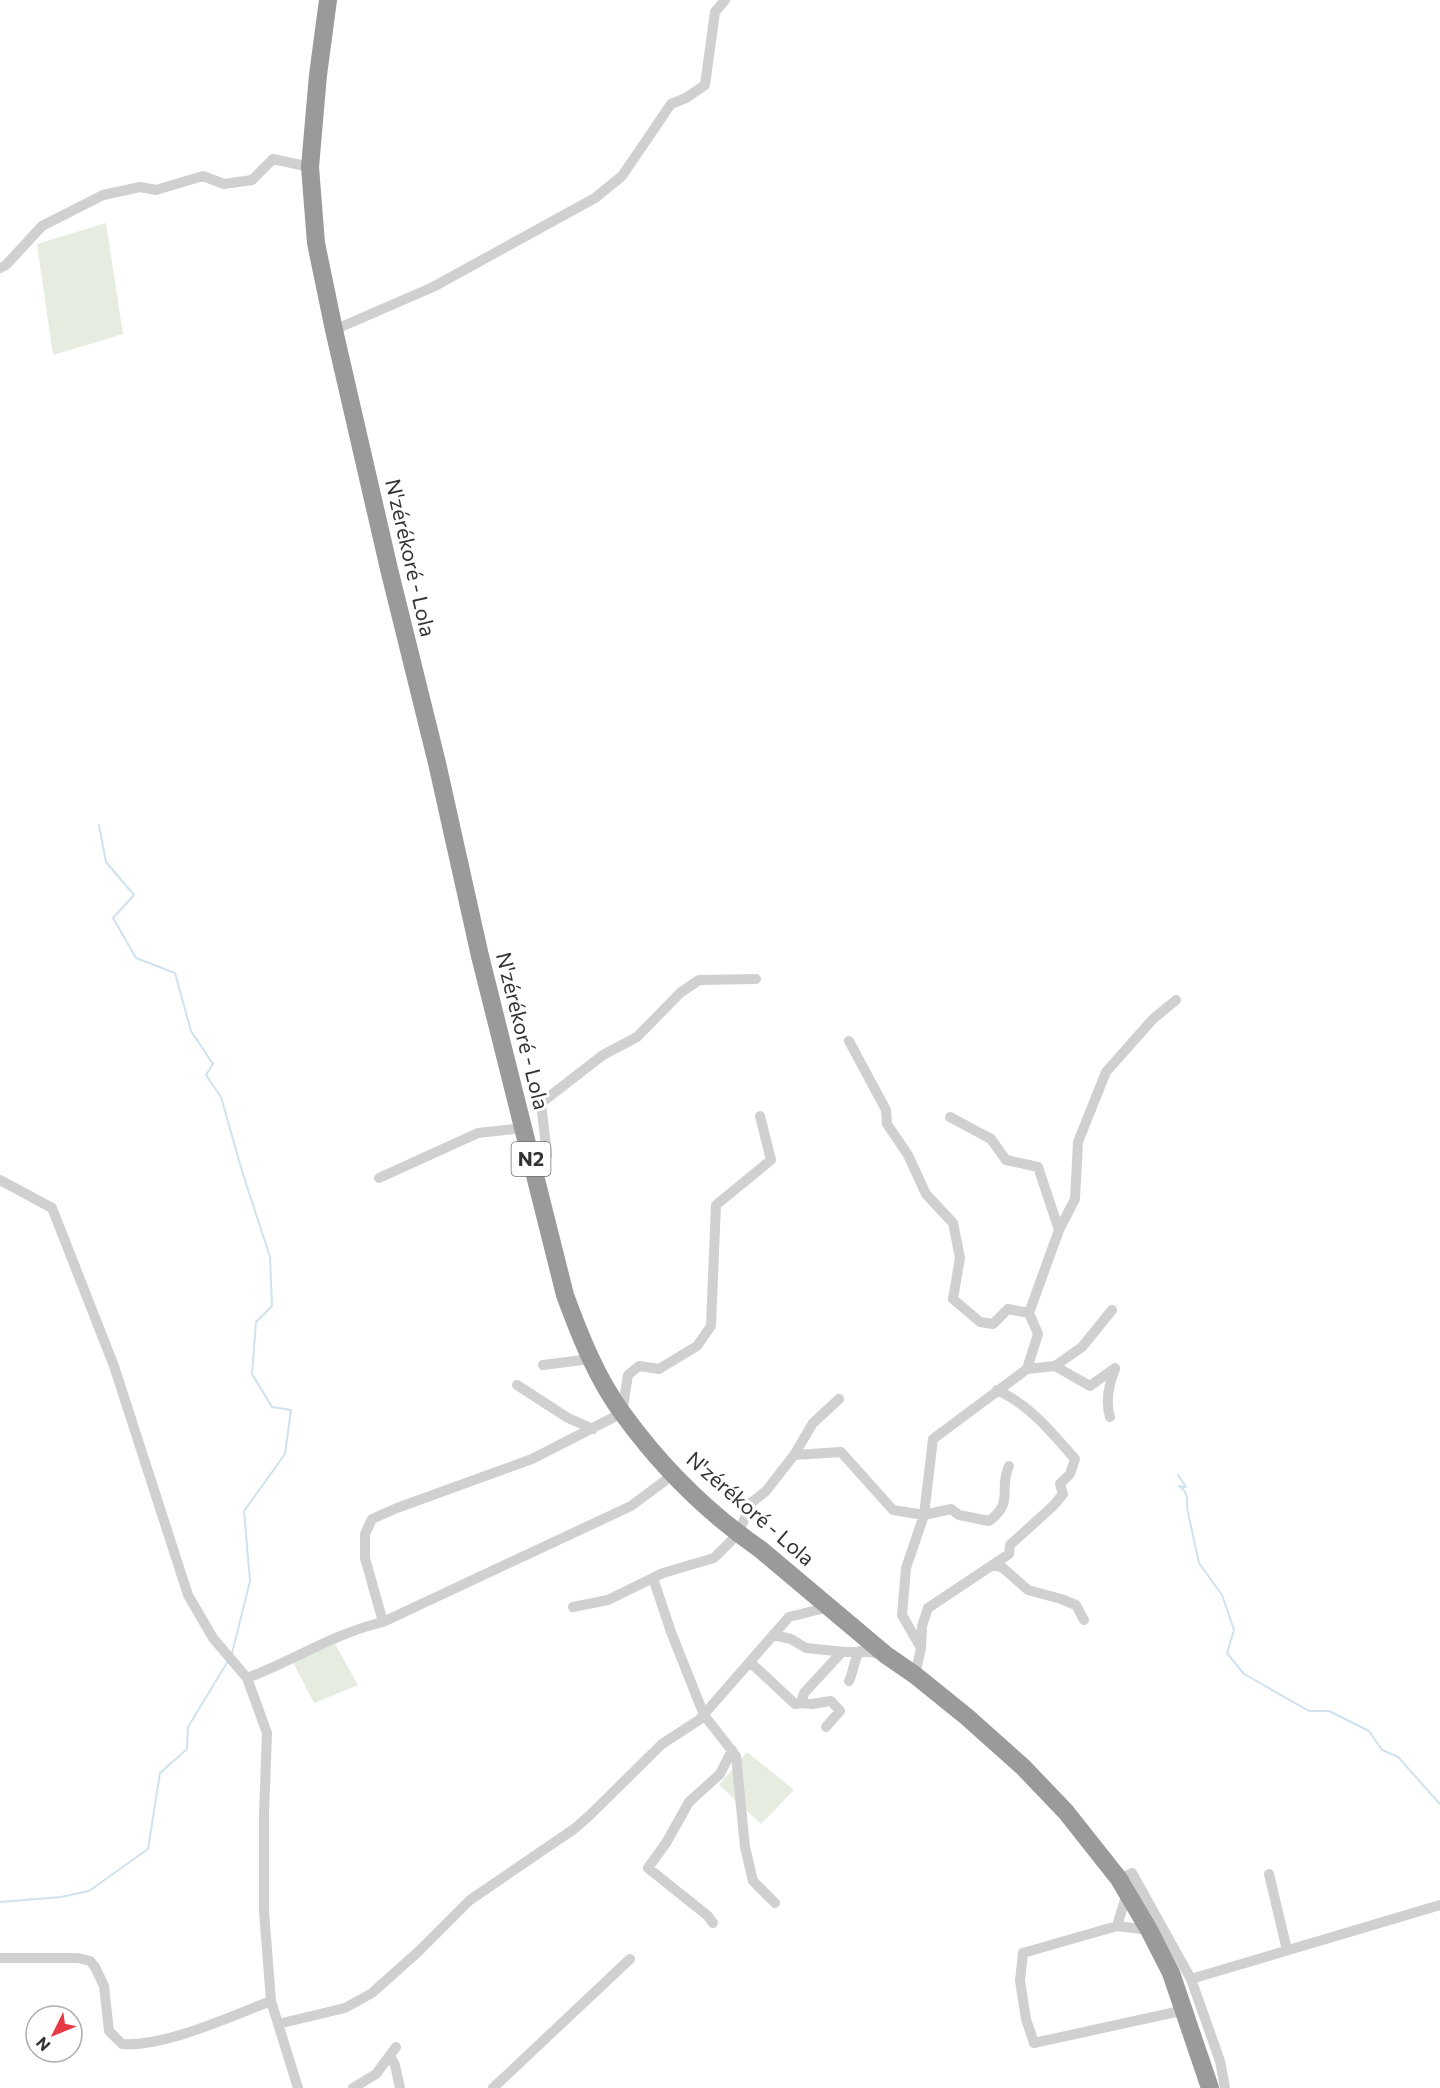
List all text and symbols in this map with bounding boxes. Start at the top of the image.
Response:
street label: N'zérékoré - Lola [381,476,442,639]
street label: N'zérékoré - Lola [492,949,555,1112]
road number: N2 [512,1142,550,1176]
street label: N'zérékoré - Lola [682,1446,820,1570]
north arrow [24,2004,84,2064]
text: N [32,2034,54,2055]

